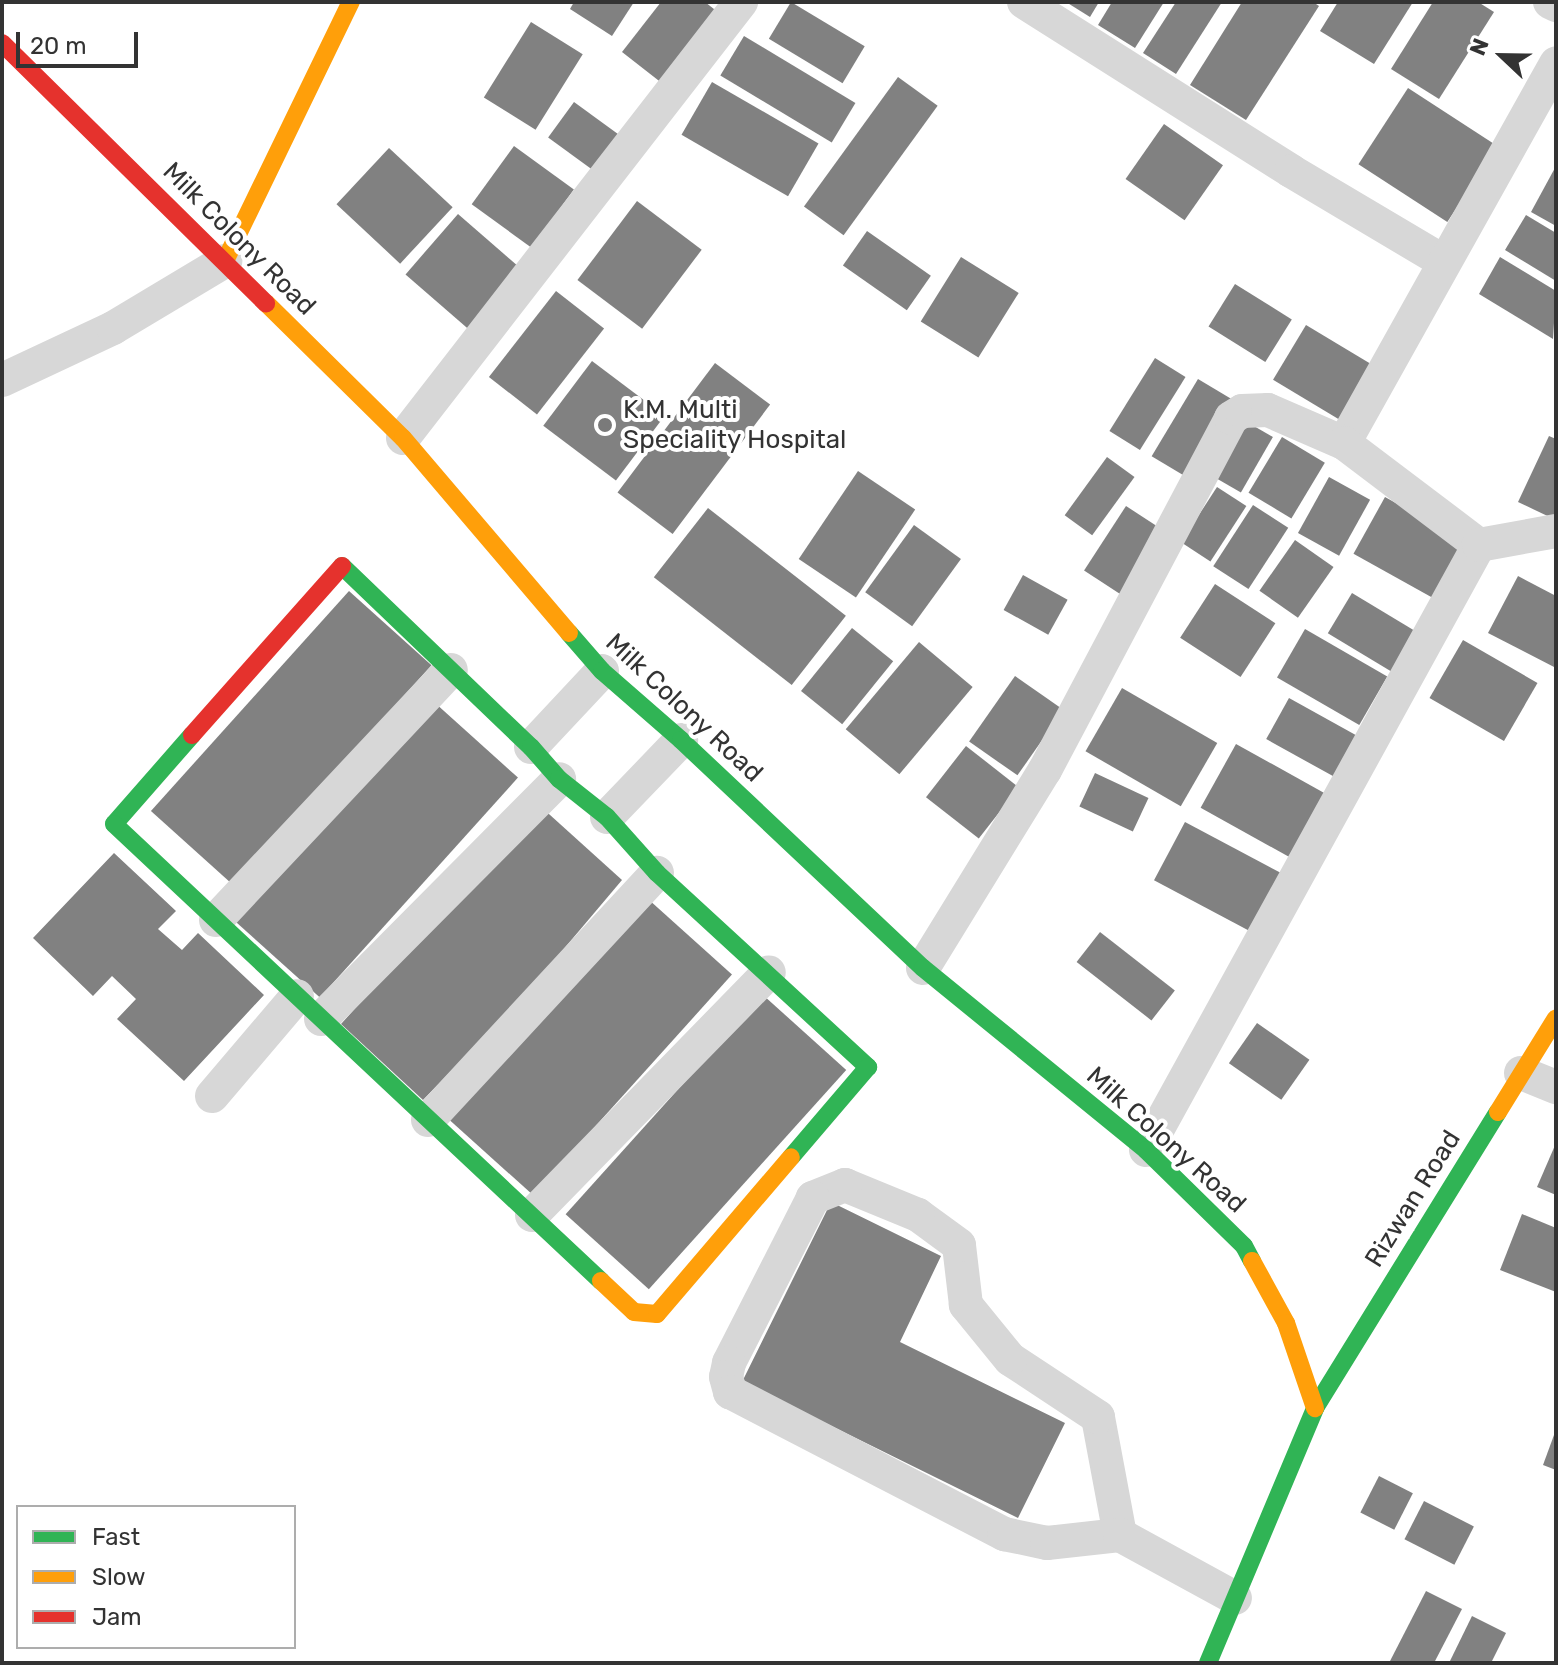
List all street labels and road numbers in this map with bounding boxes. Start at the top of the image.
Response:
street label: Milk Colony Road [156,156,322,322]
street label: Milk Colony Road [599,627,769,789]
street label: Milk Colony Road [1080,1060,1252,1220]
street label: Rizwan Road [1359,1125,1467,1273]

